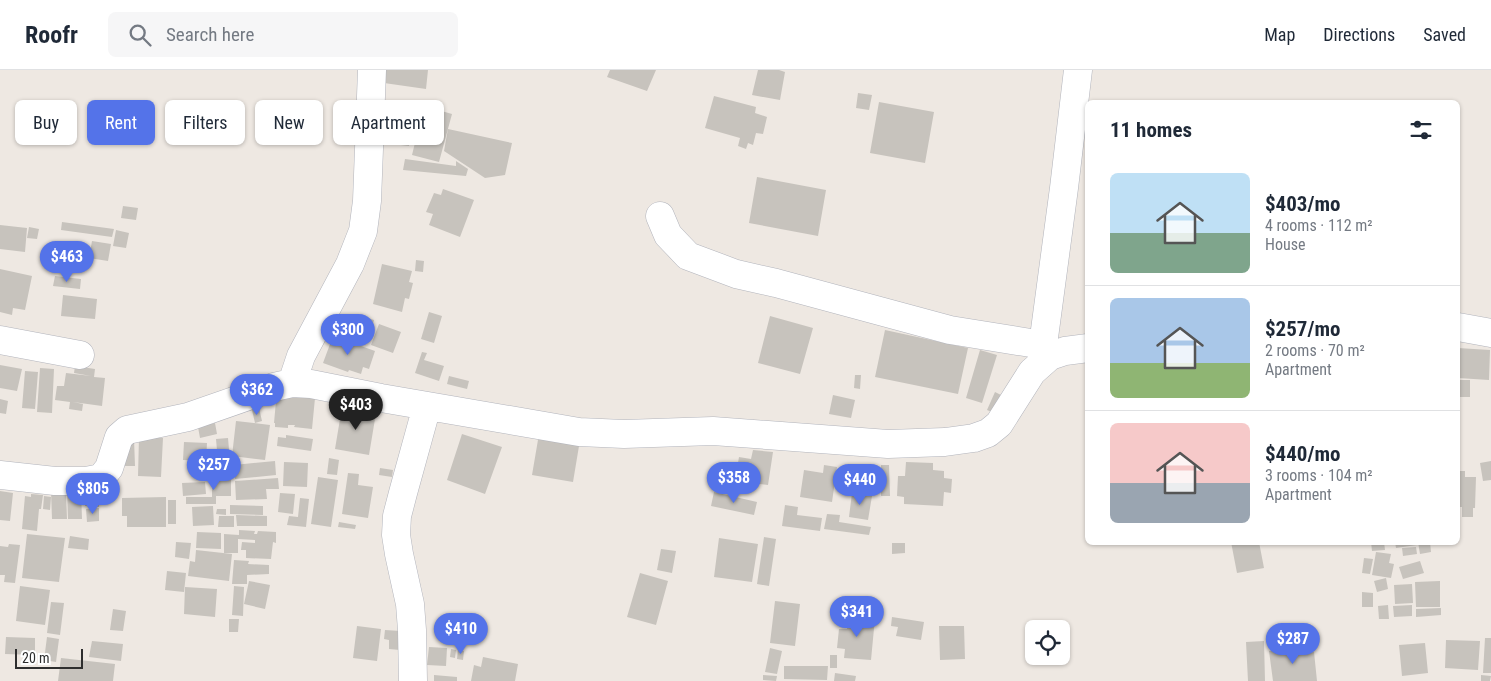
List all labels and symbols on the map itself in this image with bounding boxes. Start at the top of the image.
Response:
pin: $463 [37,240,97,283]
pin: $300 [318,314,378,356]
pin: $362 [227,374,287,416]
pin: $403 [326,388,386,431]
pin: $257 [184,448,244,491]
pin: $358 [704,462,764,504]
pin: $440 [830,464,890,506]
pin: $805 [63,472,123,515]
pin: $341 [827,596,887,638]
pin: $410 [431,612,491,655]
pin: $287 [1263,622,1323,665]
scale bar [15,646,82,669]

